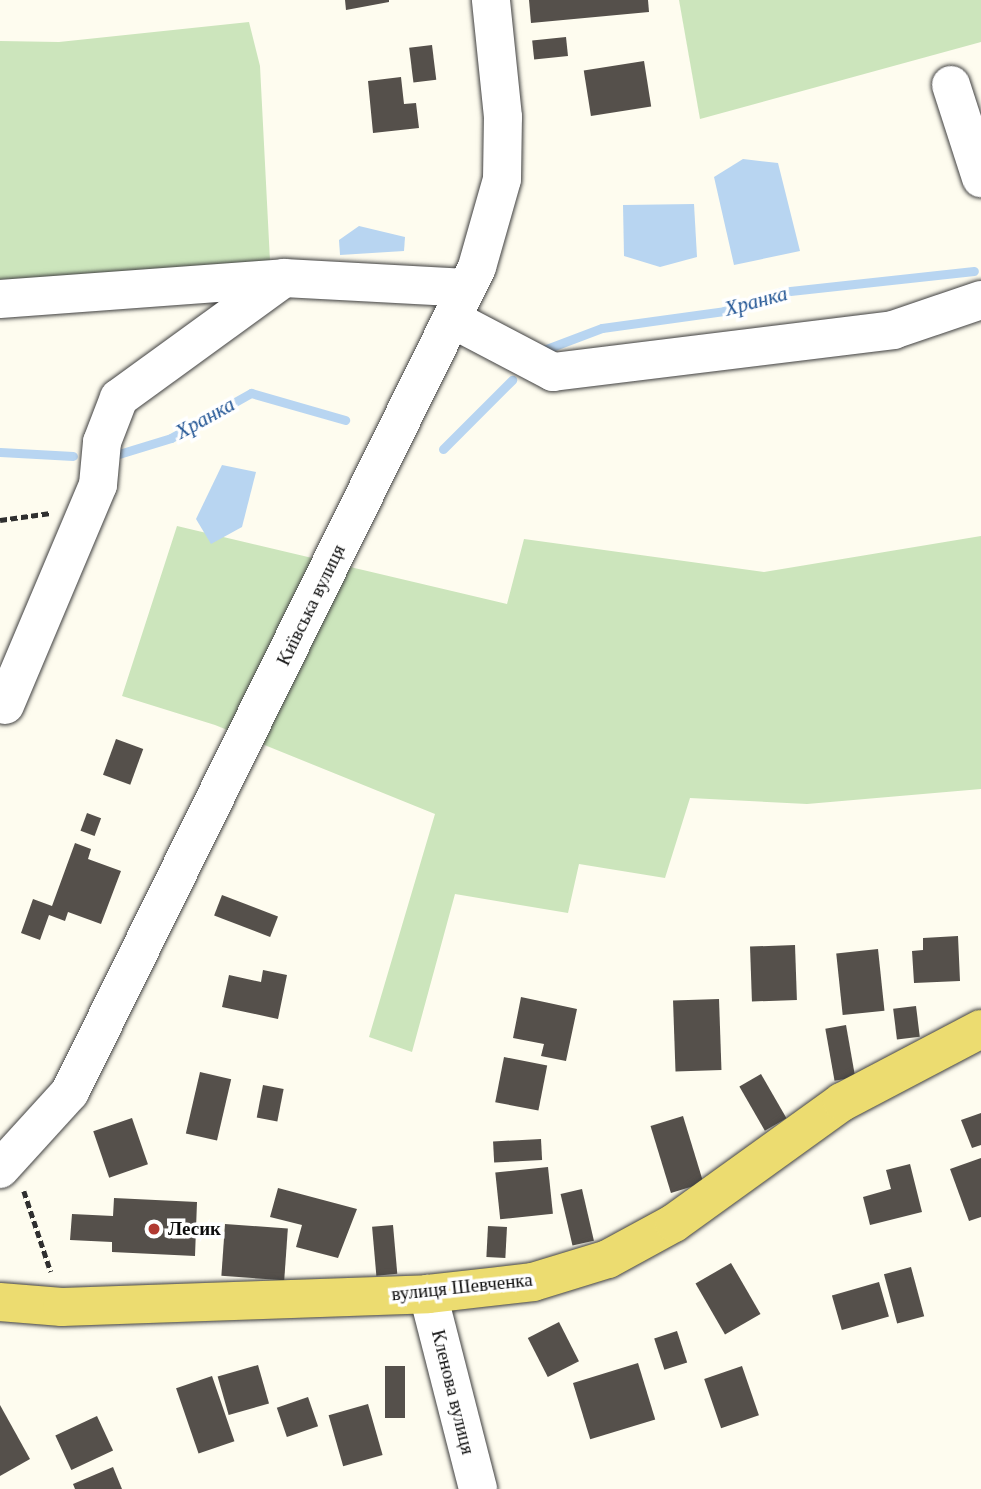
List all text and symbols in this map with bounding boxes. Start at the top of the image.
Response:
water label: Хранка [722,281,790,321]
water label: Хранка [171,391,239,445]
street label: Київська вулиця [272,541,350,669]
place label: Лесик [168,1218,221,1240]
marker: Лесик [146,1221,162,1237]
street label: вулиця Шевченка [390,1268,534,1306]
street label: Кленова вулиця [426,1327,480,1457]

